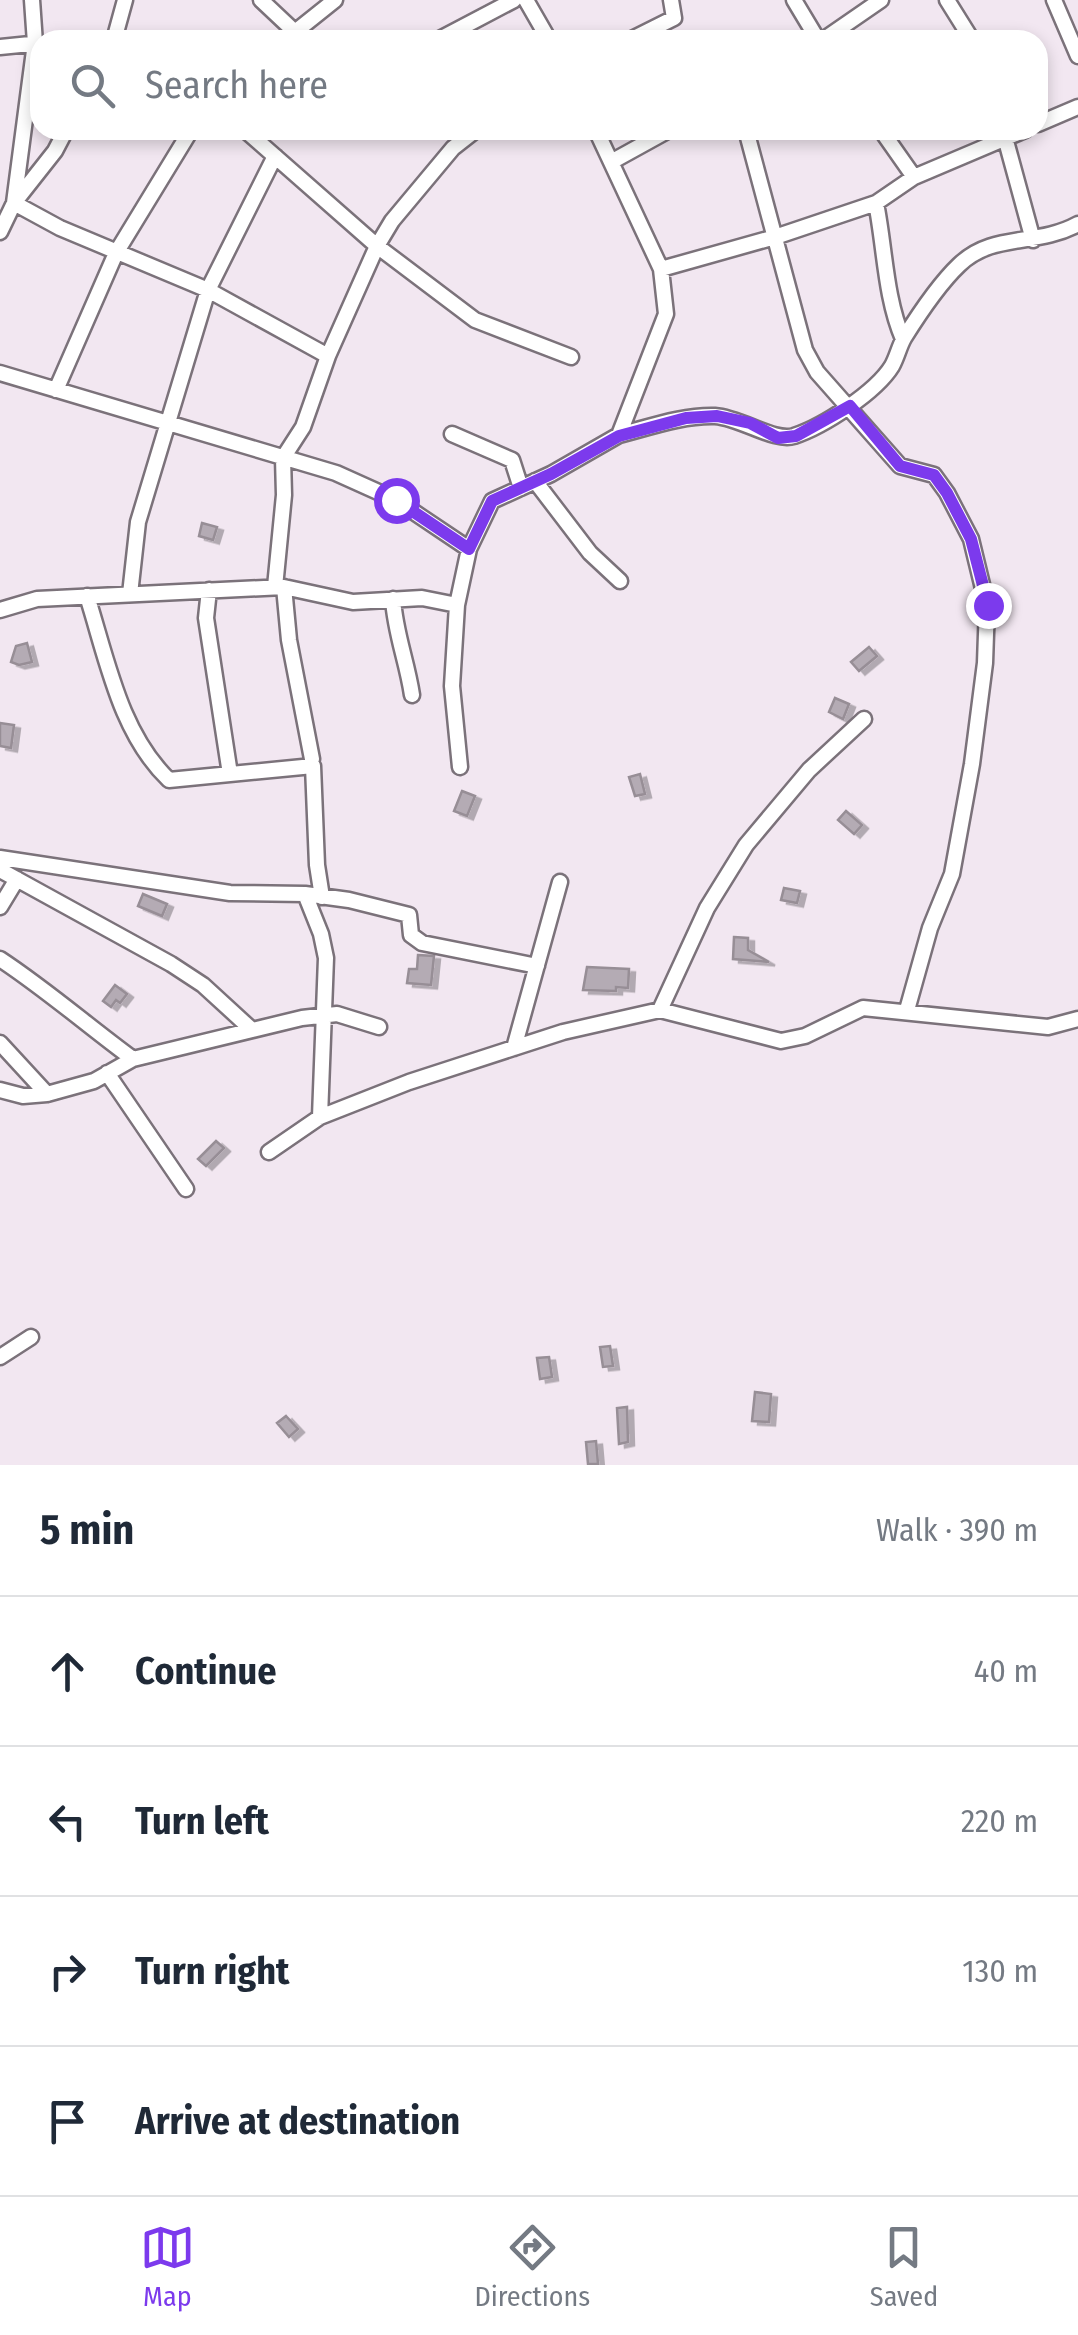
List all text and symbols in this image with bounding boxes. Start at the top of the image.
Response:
search box [30,30,1048,140]
icon: search [65,58,120,113]
text: Search here [145,62,328,108]
route start [374,478,420,524]
route end [966,583,1012,629]
text: 5 min [40,1505,134,1555]
text: Walk · 390 m [876,1511,1038,1549]
icon: ahead [40,1644,95,1699]
text: Continue [135,1648,276,1694]
text: 40 m [974,1652,1038,1690]
icon: left [40,1794,95,1849]
text: Turn left [135,1798,269,1844]
text: 220 m [961,1802,1038,1840]
icon: right [40,1944,95,1999]
text: Turn right [135,1948,289,1994]
text: 130 m [962,1952,1038,1990]
icon: arrive [40,2094,95,2149]
text: Arrive at destination [135,2098,460,2144]
tab: Map [140,2220,195,2313]
tab: Directions [474,2220,590,2313]
tab: Saved [870,2220,938,2313]

